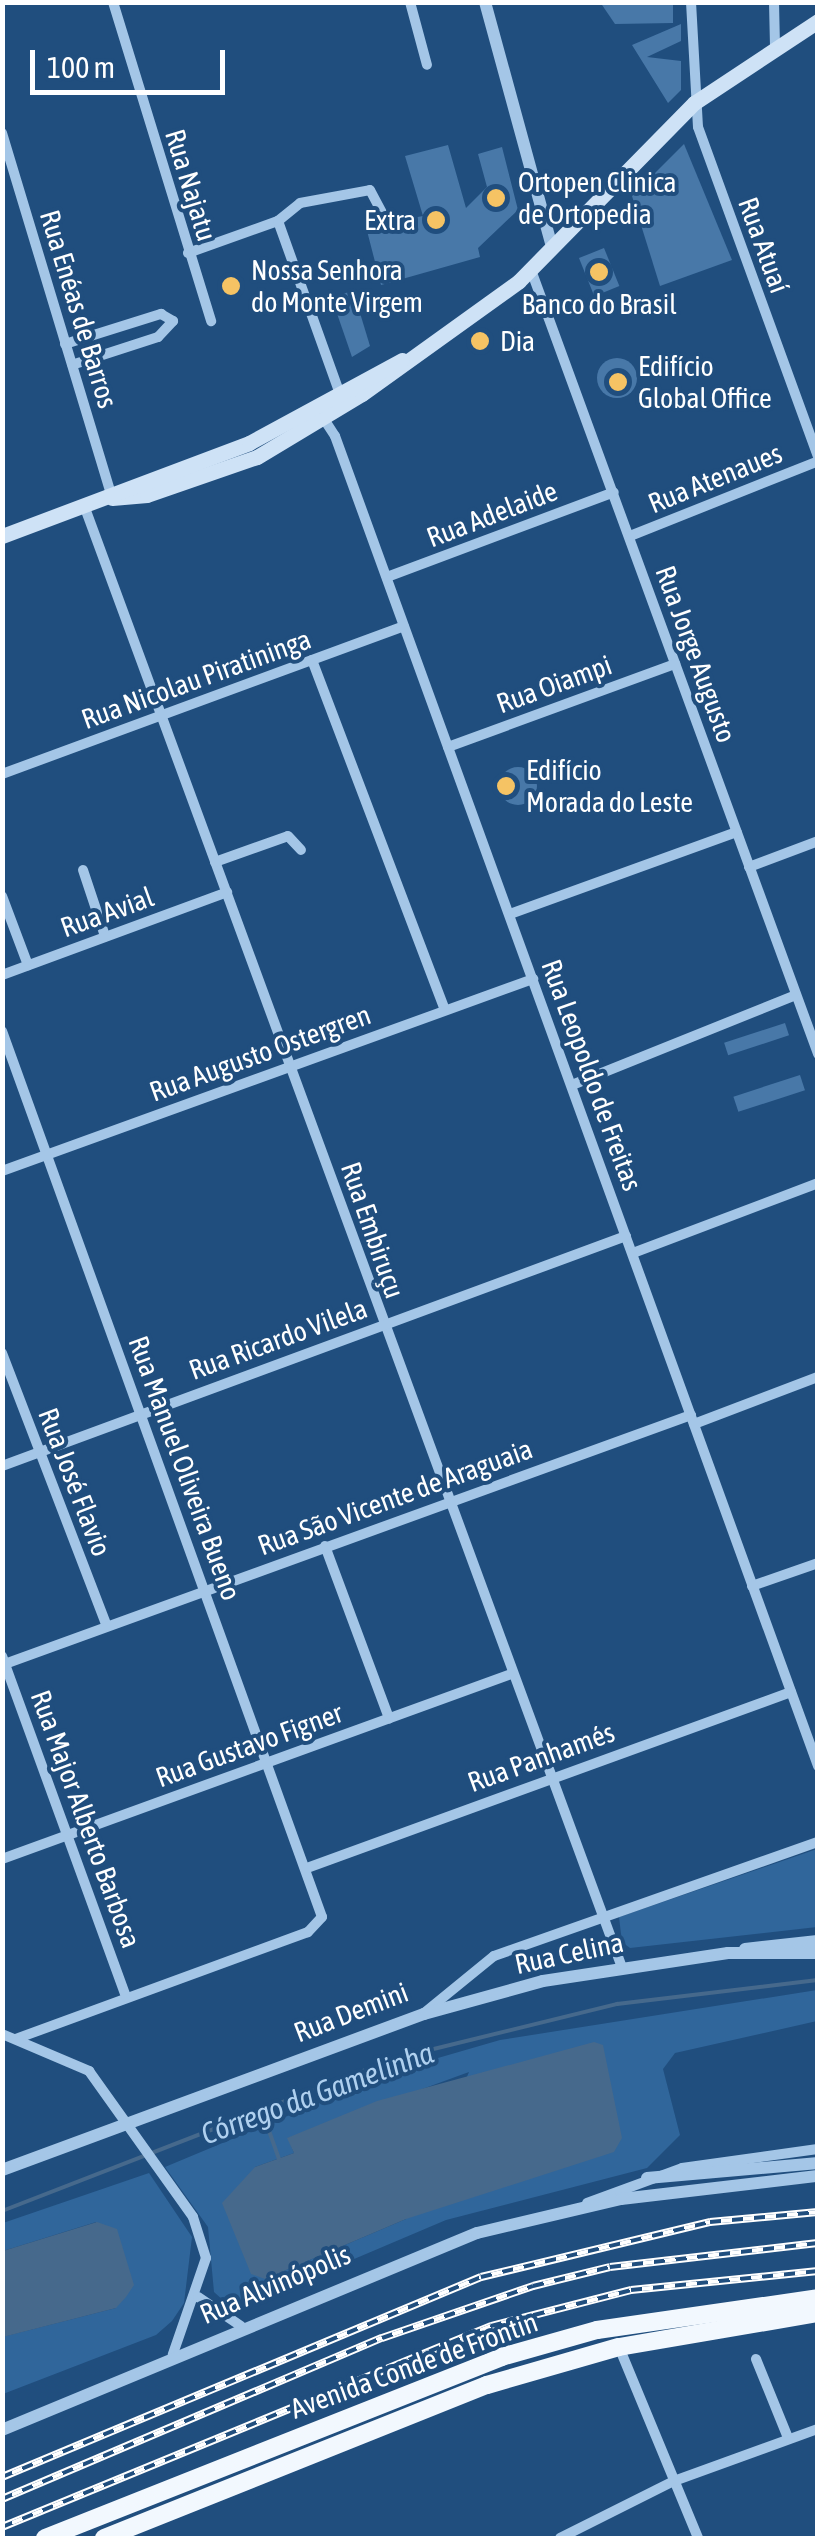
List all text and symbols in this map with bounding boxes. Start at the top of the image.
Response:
scale bar [35,30,230,92]
text: 100 m [47,50,115,84]
street label: Rua Najatu [158,125,224,245]
place label: Ortopen Clinica de Ortopedia [518,165,677,231]
marker: Ortopen Clinica de Ortopedia [483,185,509,211]
street label: Rua Atuaí [731,193,797,297]
place label: Extra [364,203,416,237]
street label: Rua Enéas de Barros [33,206,125,412]
marker: Extra [425,209,447,231]
place label: Nossa Senhora do Monte Virgem [251,253,423,319]
marker: Banco do Brasil [588,261,610,283]
marker: Nossa Senhora do Monte Virgem [220,275,242,297]
place label: Banco do Brasil [521,287,677,321]
place label: Dia [500,324,535,358]
marker: Dia [469,330,491,352]
place label: Edifício Global Office [638,349,772,415]
marker: Edifício Global Office [607,371,629,393]
street label: Rua Atenaues [643,436,787,520]
street label: Rua Adelaide [422,474,562,554]
street label: Rua Jorge Augusto [648,561,744,747]
street label: Rua Nicolau Piratininga [77,622,315,736]
street label: Rua Oiampi [492,648,616,720]
place label: Edifício Morada do Leste [526,753,693,819]
marker: Edifício Morada do Leste [495,775,517,797]
street label: Rua Avial [56,880,158,944]
street label: Rua Leopoldo de Freitas [535,955,649,1195]
street label: Rua Augusto Ostergren [145,997,375,1109]
street label: Rua Embiruçu [334,1157,412,1303]
street label: Rua Ricardo Vilela [184,1291,372,1387]
street label: Rua Manuel Oliveira Bueno [122,1331,248,1605]
street label: Rua José Flavio [31,1403,119,1561]
street label: Rua São Vicente de Araguaia [253,1432,537,1562]
street label: Rua Major Alberto Barbosa [24,1686,148,1952]
street label: Rua Gustavo Figner [151,1696,347,1794]
street label: Rua Panhamés [463,1715,619,1799]
street label: Rua Celina [512,1925,626,1981]
street label: Rua Demini [289,1975,413,2049]
water label: Córrego da Gamelinha [196,2034,438,2152]
street label: Rua Alvinópolis [195,2237,355,2331]
street label: Avenida Conde de Frontin [286,2305,542,2425]

